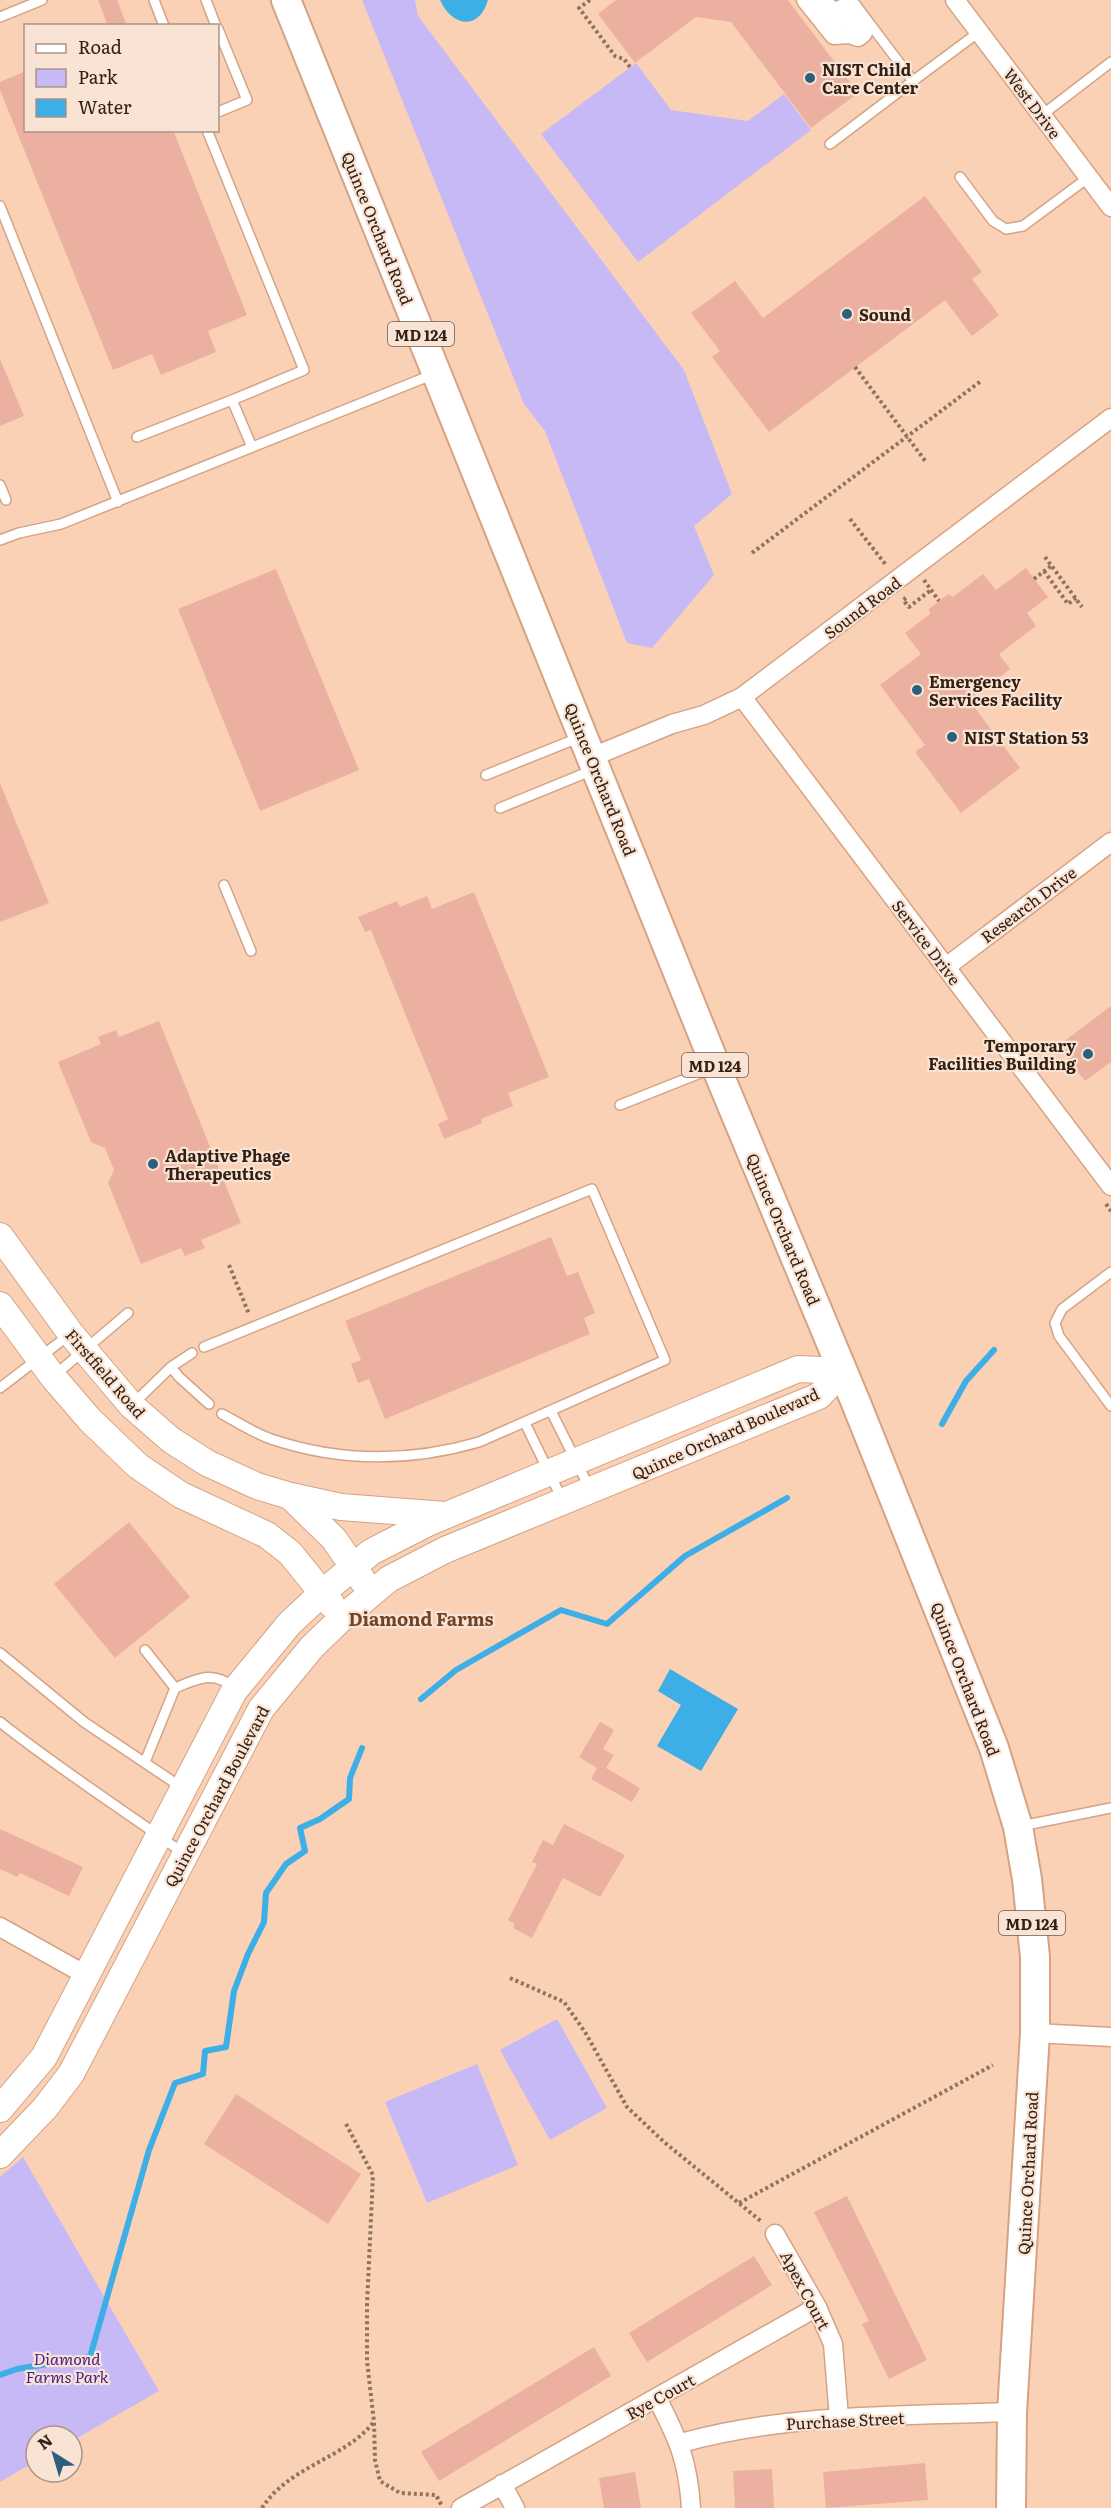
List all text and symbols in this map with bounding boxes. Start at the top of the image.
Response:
legend [24,24,219,132]
text: Road [78,33,122,60]
place label: NIST Child Care Center [822,57,919,99]
text: Park [78,63,119,90]
street label: West Drive [998,63,1068,143]
marker: NIST Child Care Center [803,71,817,85]
text: Water [78,93,132,120]
street label: Quince Orchard Road [336,148,420,308]
place label: Sound [859,302,912,326]
marker: Sound [840,307,854,321]
road number: MD 124 [388,322,454,346]
street label: Sound Road [818,570,906,644]
place label: Emergency Services Facility [929,669,1062,711]
marker: Emergency Services Facility [910,683,924,697]
street label: Quince Orchard Road [559,699,643,859]
place label: NIST Station 53 [964,725,1089,749]
marker: NIST Station 53 [945,730,959,744]
street label: Research Drive [975,860,1081,948]
street label: Service Drive [887,894,967,990]
place label: Temporary Facilities Building [928,1033,1076,1075]
marker: Temporary Facilities Building [1081,1047,1095,1061]
road number: MD 124 [682,1053,748,1077]
place label: Adaptive Phage Therapeutics [165,1143,290,1185]
street label: Quince Orchard Road [741,1149,827,1309]
marker: Adaptive Phage Therapeutics [146,1157,160,1171]
street label: Firstfield Road [60,1323,152,1423]
street label: Quince Orchard Boulevard [628,1381,823,1485]
street label: Quince Orchard Road [926,1598,1007,1760]
district label: Diamond Farms [348,1605,494,1632]
street label: Quince Orchard Boulevard [158,1701,274,1891]
road number: MD 124 [999,1911,1065,1935]
street label: Quince Orchard Road [1011,2091,1043,2255]
street label: Apex Court [775,2246,837,2334]
park label: Diamond Farms Park [25,2346,109,2388]
street label: Rye Court [621,2367,699,2425]
street label: Purchase Street [785,2405,905,2435]
north arrow [24,2424,84,2484]
text: N [32,2428,57,2455]

